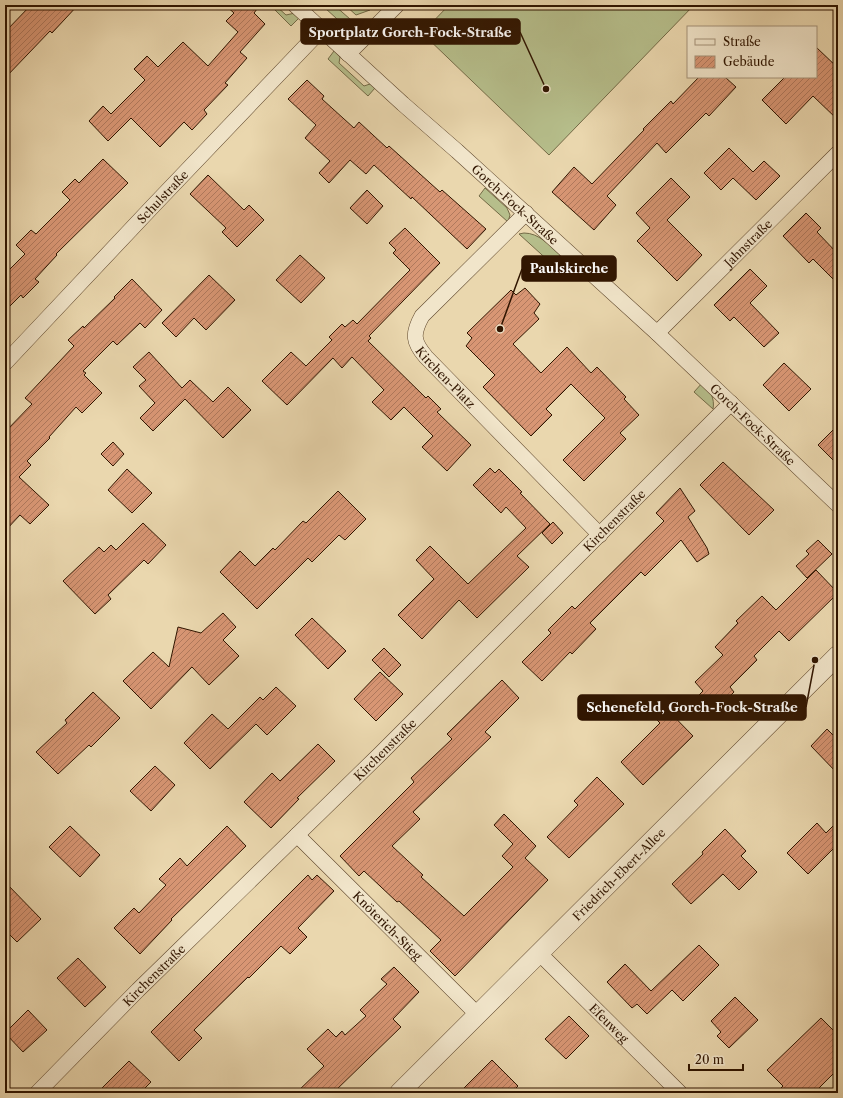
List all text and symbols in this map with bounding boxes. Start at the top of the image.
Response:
callout: Sportplatz Gorch-Fock-Straße [301,19,520,44]
text: Sportplatz Gorch-Fock-Straße [308,24,512,40]
legend [687,26,817,78]
text: Straße [723,34,761,49]
text: Gebäude [723,54,775,69]
street label: Gorch-Fock-Straße [469,161,562,248]
street label: Schulstraße [133,167,191,226]
street label: Jahnstraße [719,216,775,271]
callout: Paulskirche [522,256,616,281]
text: Paulskirche [530,260,609,276]
street label: Kirchen-Platz [413,343,479,411]
street label: Gorch-Fock-Straße [707,380,799,468]
street label: Kirchenstraße [580,486,648,554]
callout: Schenefeld, Gorch-Fock-Straße [578,695,806,720]
text: Schenefeld, Gorch-Fock-Straße [586,699,798,715]
street label: Kirchenstraße [350,715,419,783]
street label: Friedrich-Ebert-Allee [569,824,668,923]
street label: Knöterich-Stieg [350,888,426,963]
street label: Kirchenstraße [119,941,188,1009]
street label: Efeuweg [587,1000,632,1046]
scale bar [689,1046,743,1072]
text: 20 m [695,1052,724,1067]

